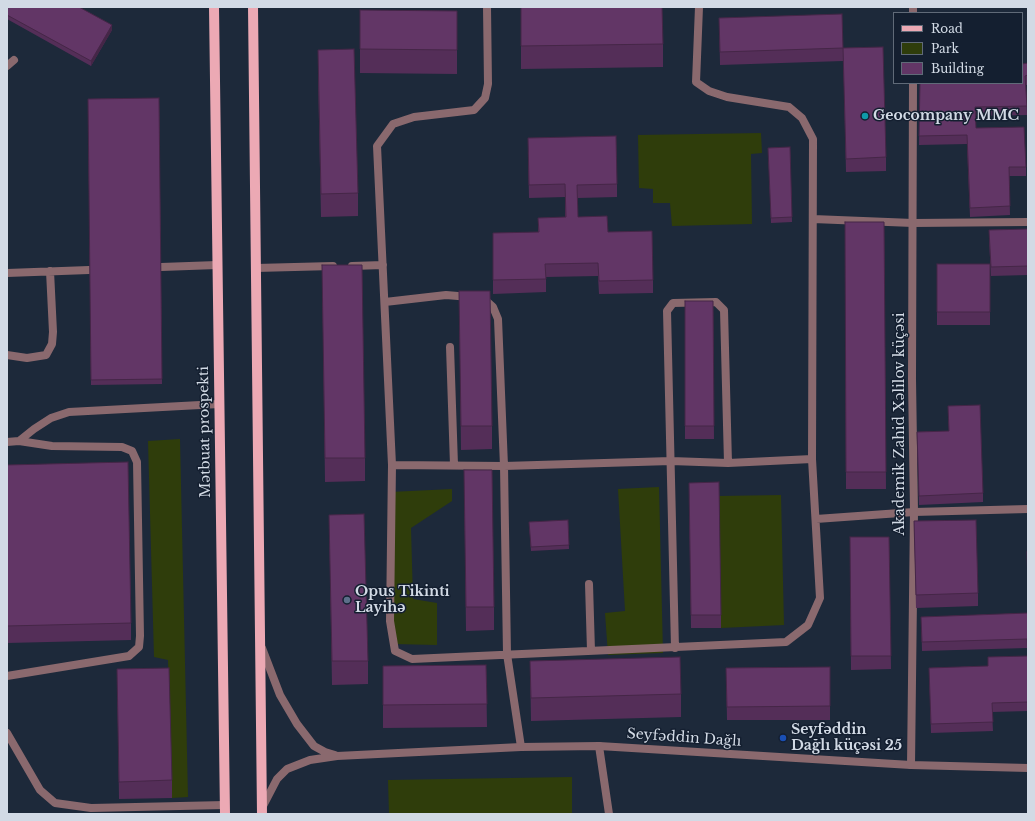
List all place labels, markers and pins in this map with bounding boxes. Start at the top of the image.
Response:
place label: Geocompany MMC [873,108,1019,124]
marker: Geocompany MMC [860,111,870,121]
place label: Opus Tikinti Layihə [355,584,450,616]
marker: Opus Tikinti Layihə [342,595,352,605]
place label: Seyfəddin Dağlı küçəsi 25 [791,722,902,754]
marker: Seyfəddin Dağlı küçəsi 25 [778,733,788,743]

